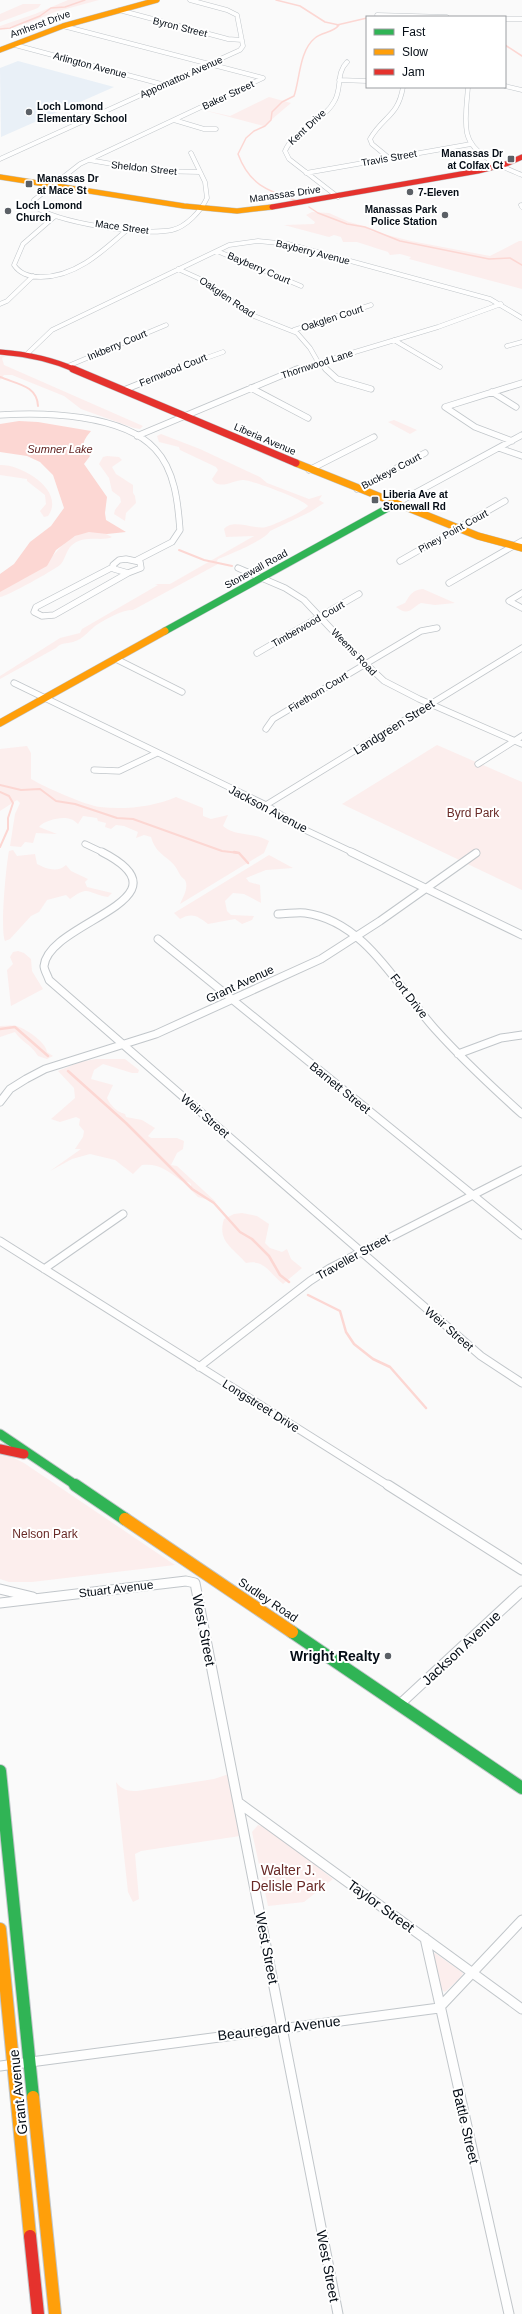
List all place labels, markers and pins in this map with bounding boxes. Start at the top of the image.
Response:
place label: Loch Lomond Elementary School [37,101,127,124]
marker: Loch Lomond Elementary School [24,107,34,117]
place label: Manassas Dr at Colfax Ct [441,148,504,171]
marker: Manassas Dr at Colfax Ct [506,154,516,164]
place label: Manassas Dr at Mace St [37,173,99,196]
marker: Manassas Dr at Mace St [24,179,34,189]
marker: 7-Eleven [405,187,415,197]
place label: 7-Eleven [418,187,459,198]
place label: Loch Lomond Church [16,200,82,223]
place label: Manassas Park Police Station [365,204,437,227]
marker: Loch Lomond Church [3,206,13,216]
marker: Manassas Park Police Station [440,210,450,220]
place label: Liberia Ave at Stonewall Rd [383,489,449,512]
marker: Liberia Ave at Stonewall Rd [370,495,380,505]
place label: Wright Realty [290,1648,380,1664]
marker: Wright Realty [383,1651,393,1661]

